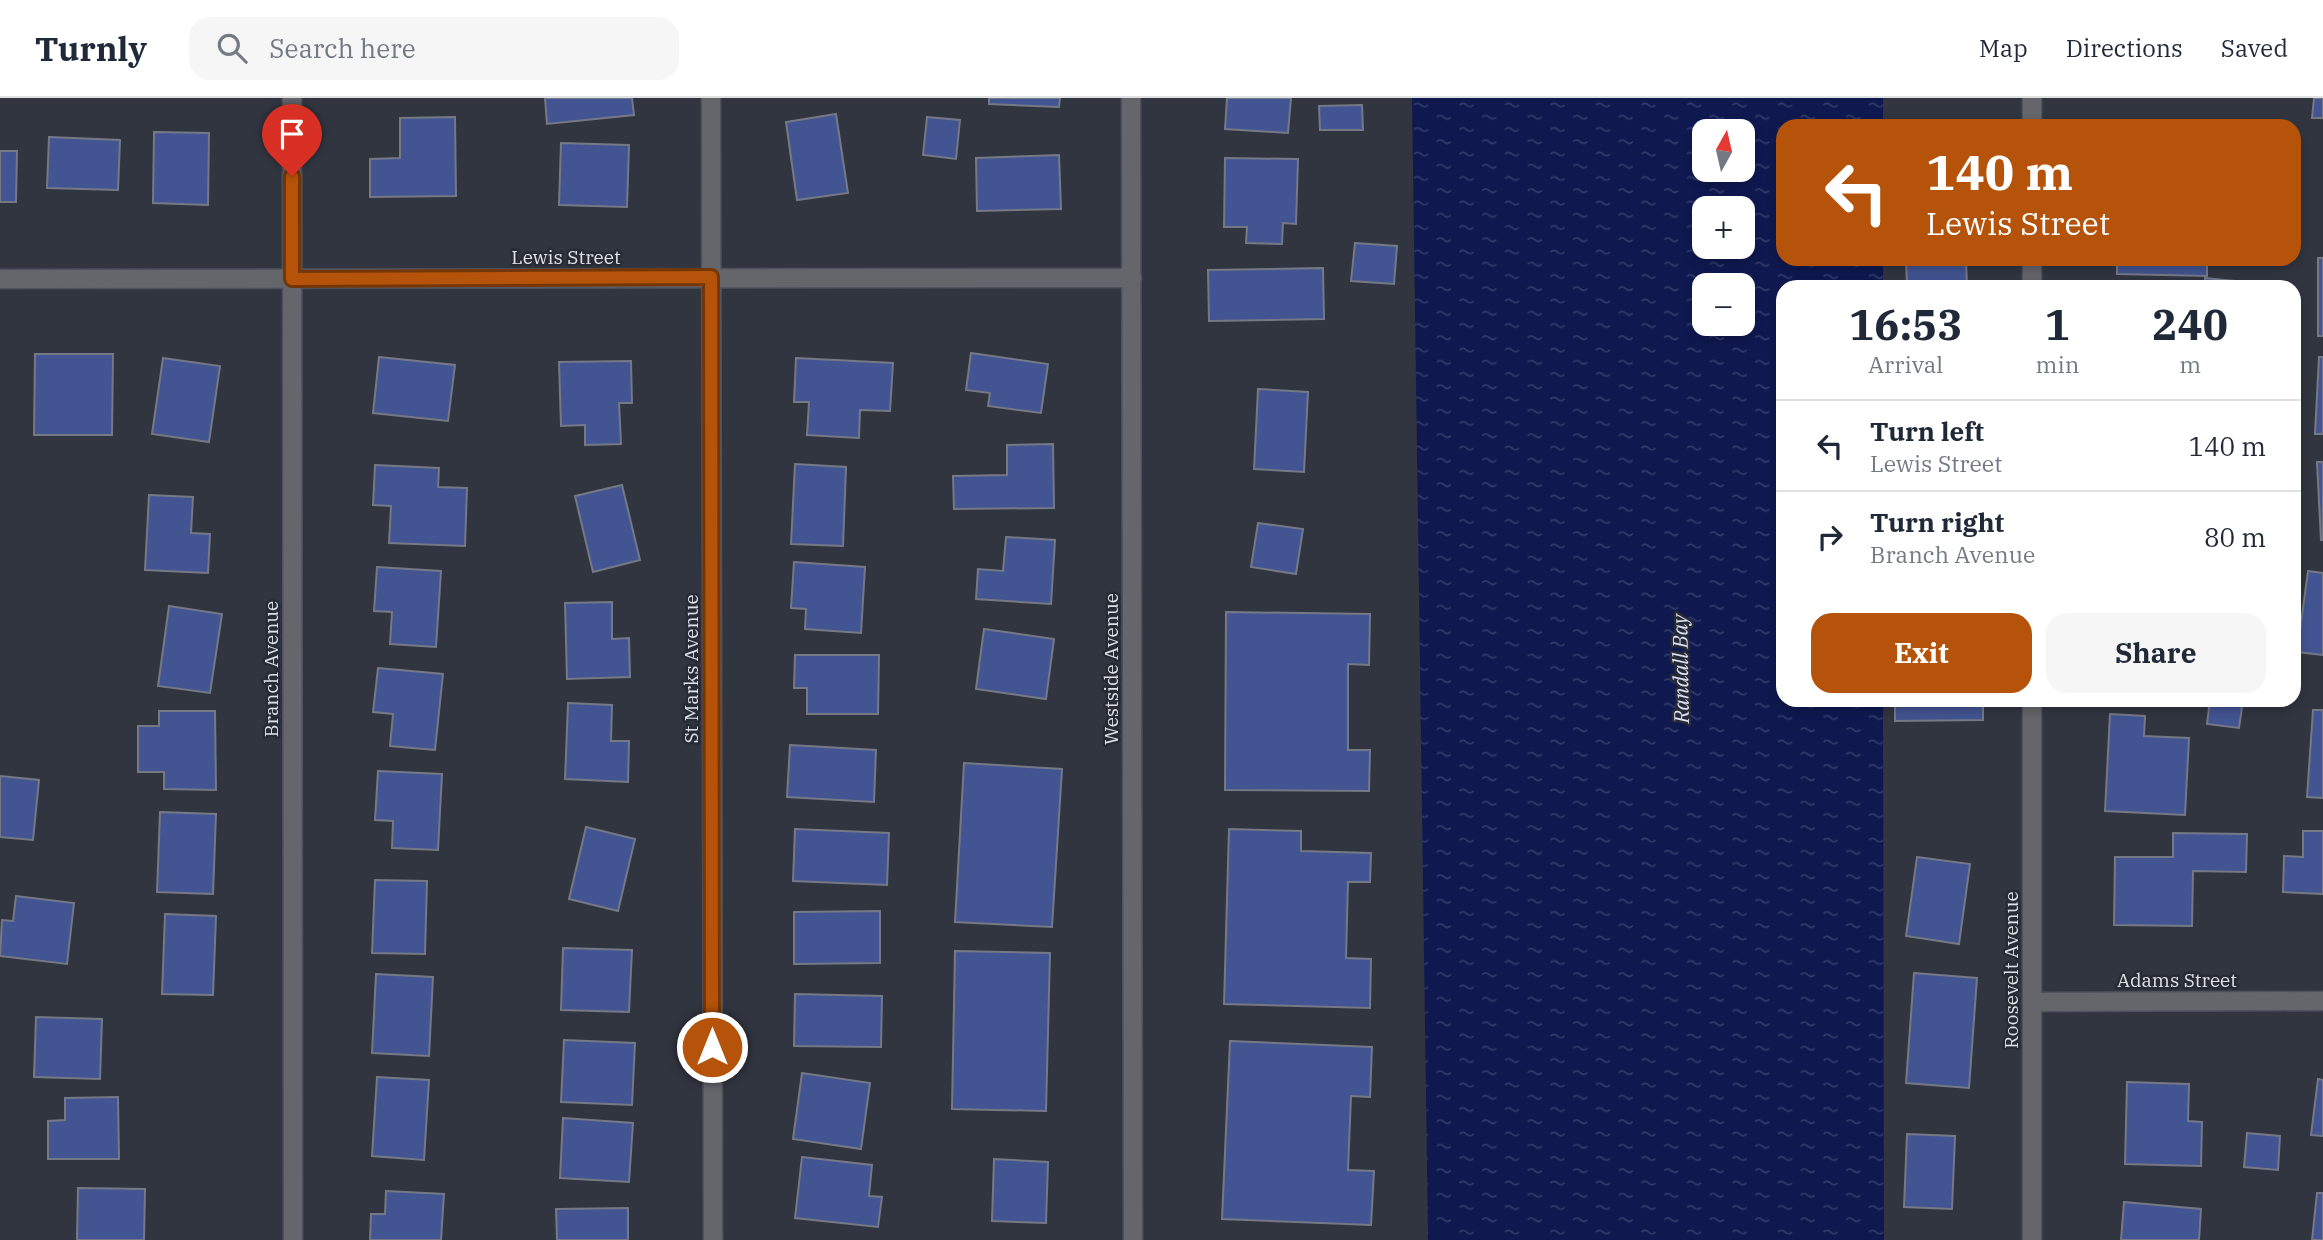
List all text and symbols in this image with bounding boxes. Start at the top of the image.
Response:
search box [189,17,679,80]
text: Turnly [35,27,147,70]
icon: search [213,29,251,67]
text: Search here [269,31,416,65]
text: Map [1979,32,2028,64]
text: Directions [2066,32,2183,64]
text: Saved [2221,32,2288,64]
pin [262,104,322,176]
icon: arrive [273,115,311,153]
north arrow [1692,119,1755,182]
map controls [1692,119,1755,336]
text: 140 m [1926,140,2073,203]
icon: left [1811,147,1902,238]
button: + [1692,196,1755,259]
text: Lewis Street [1926,202,2110,244]
street label: Lewis Street [511,245,621,269]
button: − [1692,273,1755,336]
text: 16:53 [1849,297,1963,352]
text: 1 [2045,297,2070,352]
text: 240 [2152,297,2228,352]
text: Arrival [1868,349,1943,379]
text: min [2036,349,2079,379]
text: m [2179,349,2201,379]
text: Turn left [1870,414,1984,448]
icon: left [1811,427,1849,465]
text: 140 m [2188,429,2266,463]
text: Lewis Street [1870,448,2002,478]
text: Turn right [1870,505,2004,539]
icon: right [1811,518,1849,556]
text: 80 m [2204,520,2266,554]
text: Branch Avenue [1870,539,2035,569]
street label: Westside Avenue [1099,593,1123,745]
street label: St Marks Avenue [679,594,703,744]
street label: Branch Avenue [259,601,283,737]
water label: Randall Bay [1665,612,1695,725]
button: Exit [1811,613,2032,693]
button: Share [2046,613,2266,693]
street label: Roosevelt Avenue [1999,891,2023,1049]
street label: Adams Street [2117,968,2237,992]
position arrow [675,1010,749,1084]

